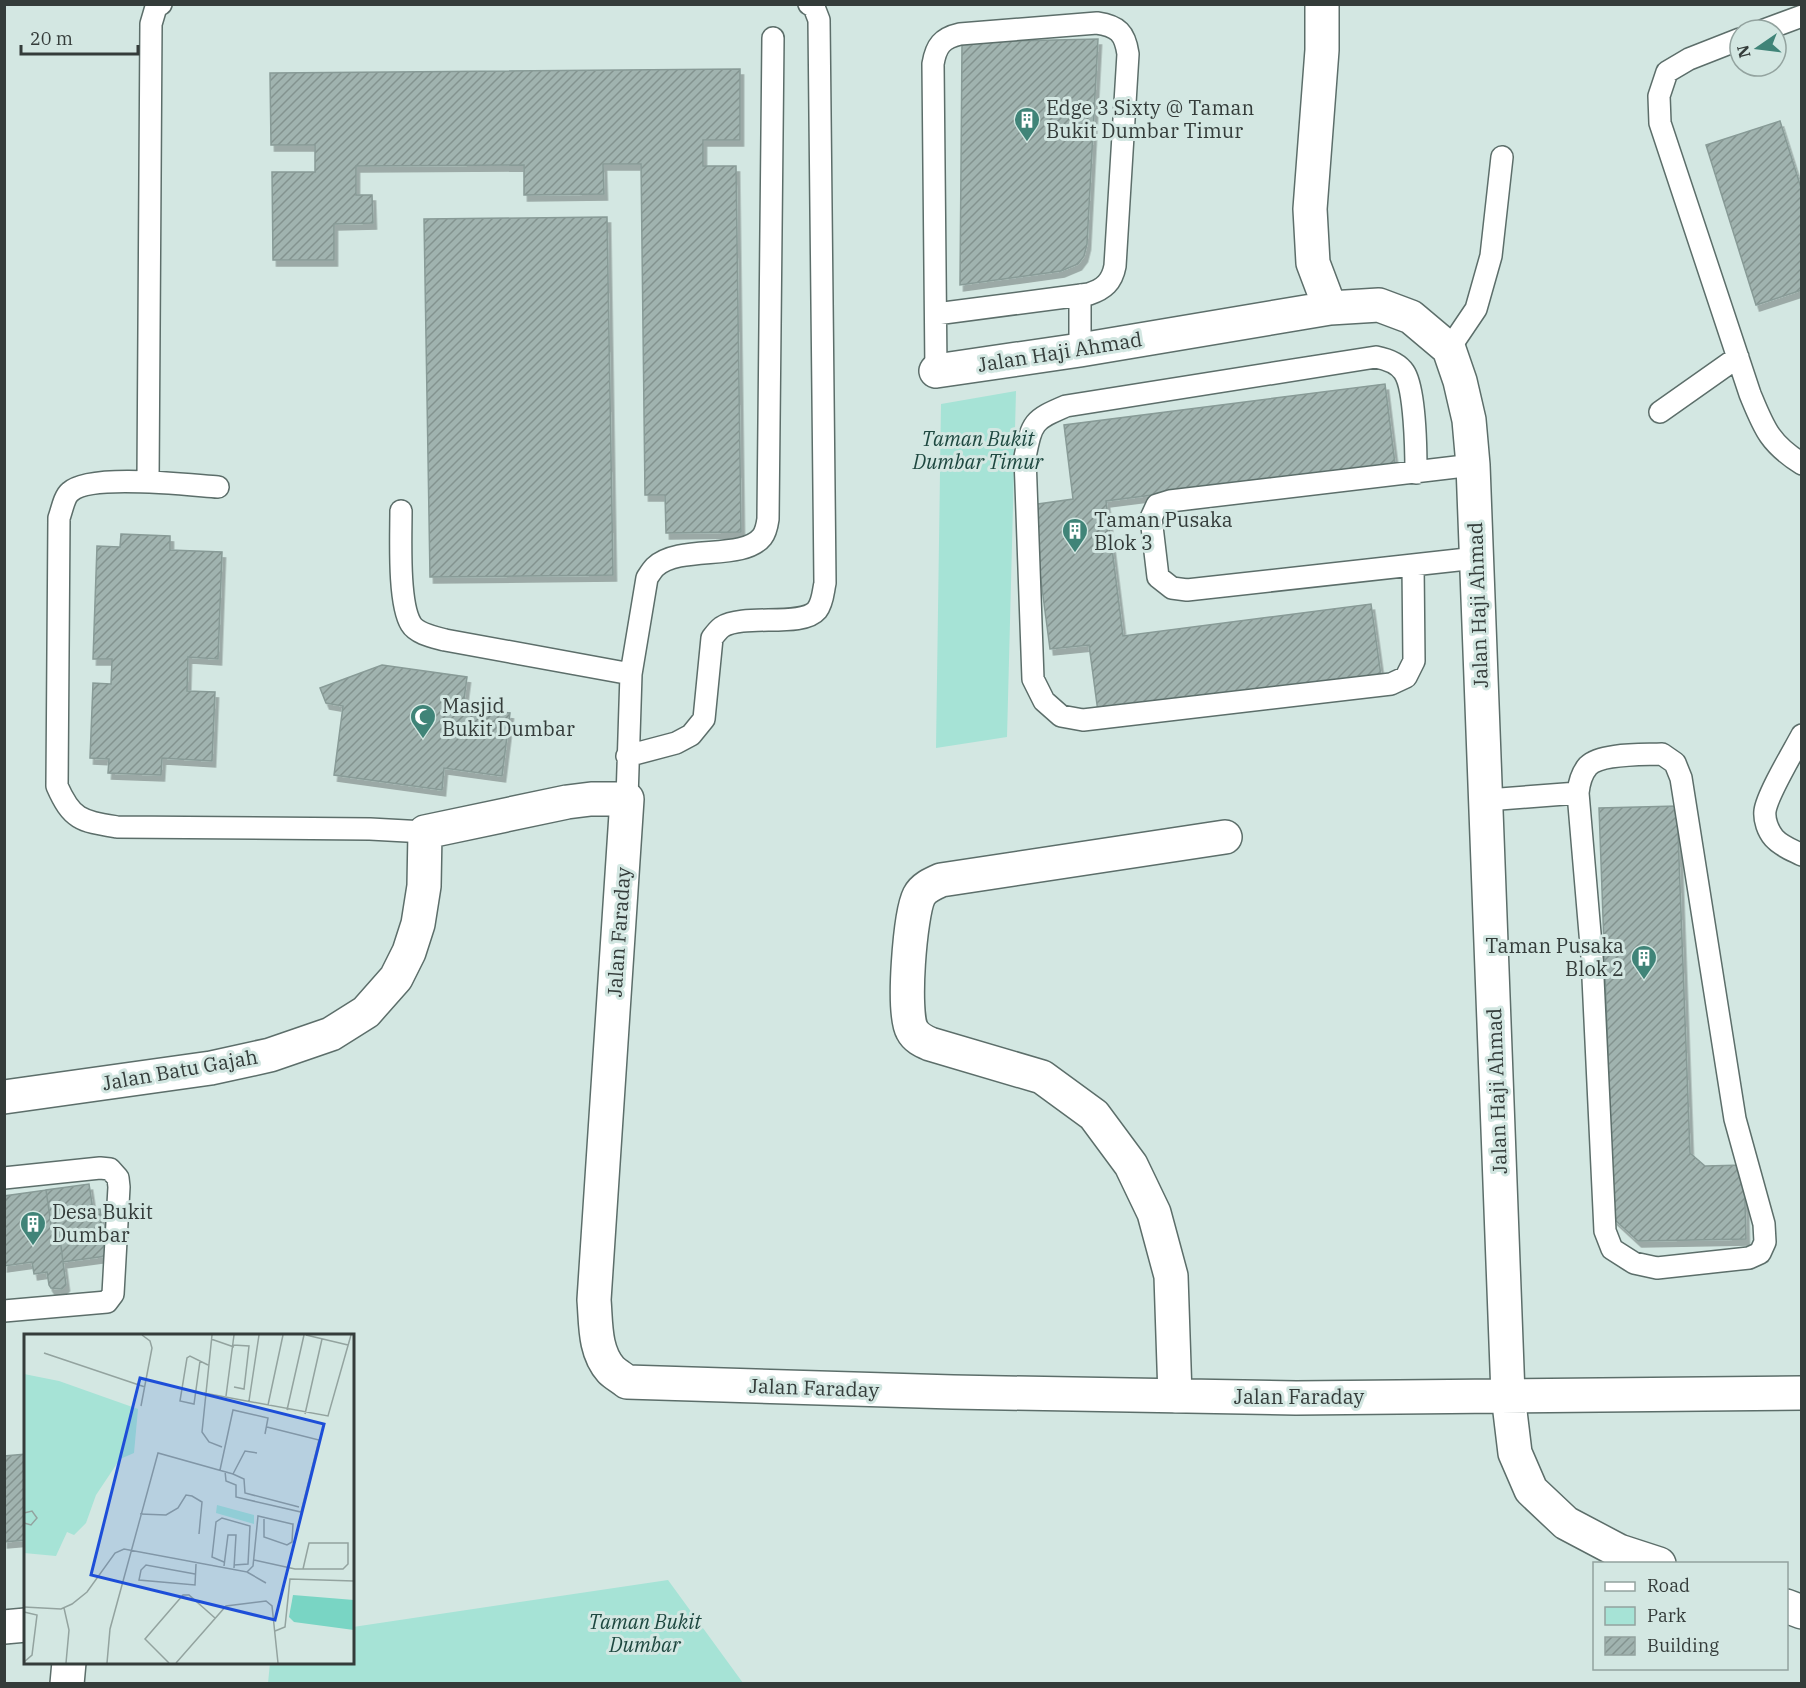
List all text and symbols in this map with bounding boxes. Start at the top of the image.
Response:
scale bar [21,18,138,56]
north arrow [1728,18,1788,78]
text: 20 m [30,27,73,50]
text: N [1732,43,1755,60]
place label: Edge 3 Sixty @ Taman Bukit Dumbar Timur [1046,94,1254,144]
building icon: Edge 3 Sixty @ Taman Bukit Dumbar Timur [1012,105,1042,143]
street label: Jalan Haji Ahmad [976,325,1144,378]
park label: Taman Bukit Dumbar Timur [912,425,1045,475]
place label: Taman Pusaka Blok 3 [1094,506,1233,556]
building icon: Taman Pusaka Blok 3 [1060,516,1090,554]
street label: Jalan Haji Ahmad [1461,522,1494,688]
place label: Masjid Bukit Dumbar [442,692,575,742]
mosque icon: Masjid Bukit Dumbar [408,702,438,740]
street label: Jalan Faraday [600,866,637,998]
place label: Taman Pusaka Blok 2 [1485,932,1624,982]
building icon: Taman Pusaka Blok 2 [1629,943,1659,981]
street label: Jalan Haji Ahmad [1480,1008,1513,1174]
street label: Jalan Batu Gajah [100,1043,260,1096]
place label: Desa Bukit Dumbar [52,1198,153,1248]
building icon: Desa Bukit Dumbar [18,1209,48,1247]
inset map [24,1334,354,1664]
street label: Jalan Faraday [748,1372,880,1403]
street label: Jalan Faraday [1234,1383,1364,1410]
legend [1593,1562,1788,1670]
text: Road [1647,1574,1690,1597]
text: Park [1647,1604,1687,1627]
park label: Taman Bukit Dumbar [589,1608,702,1658]
text: Building [1647,1634,1719,1657]

